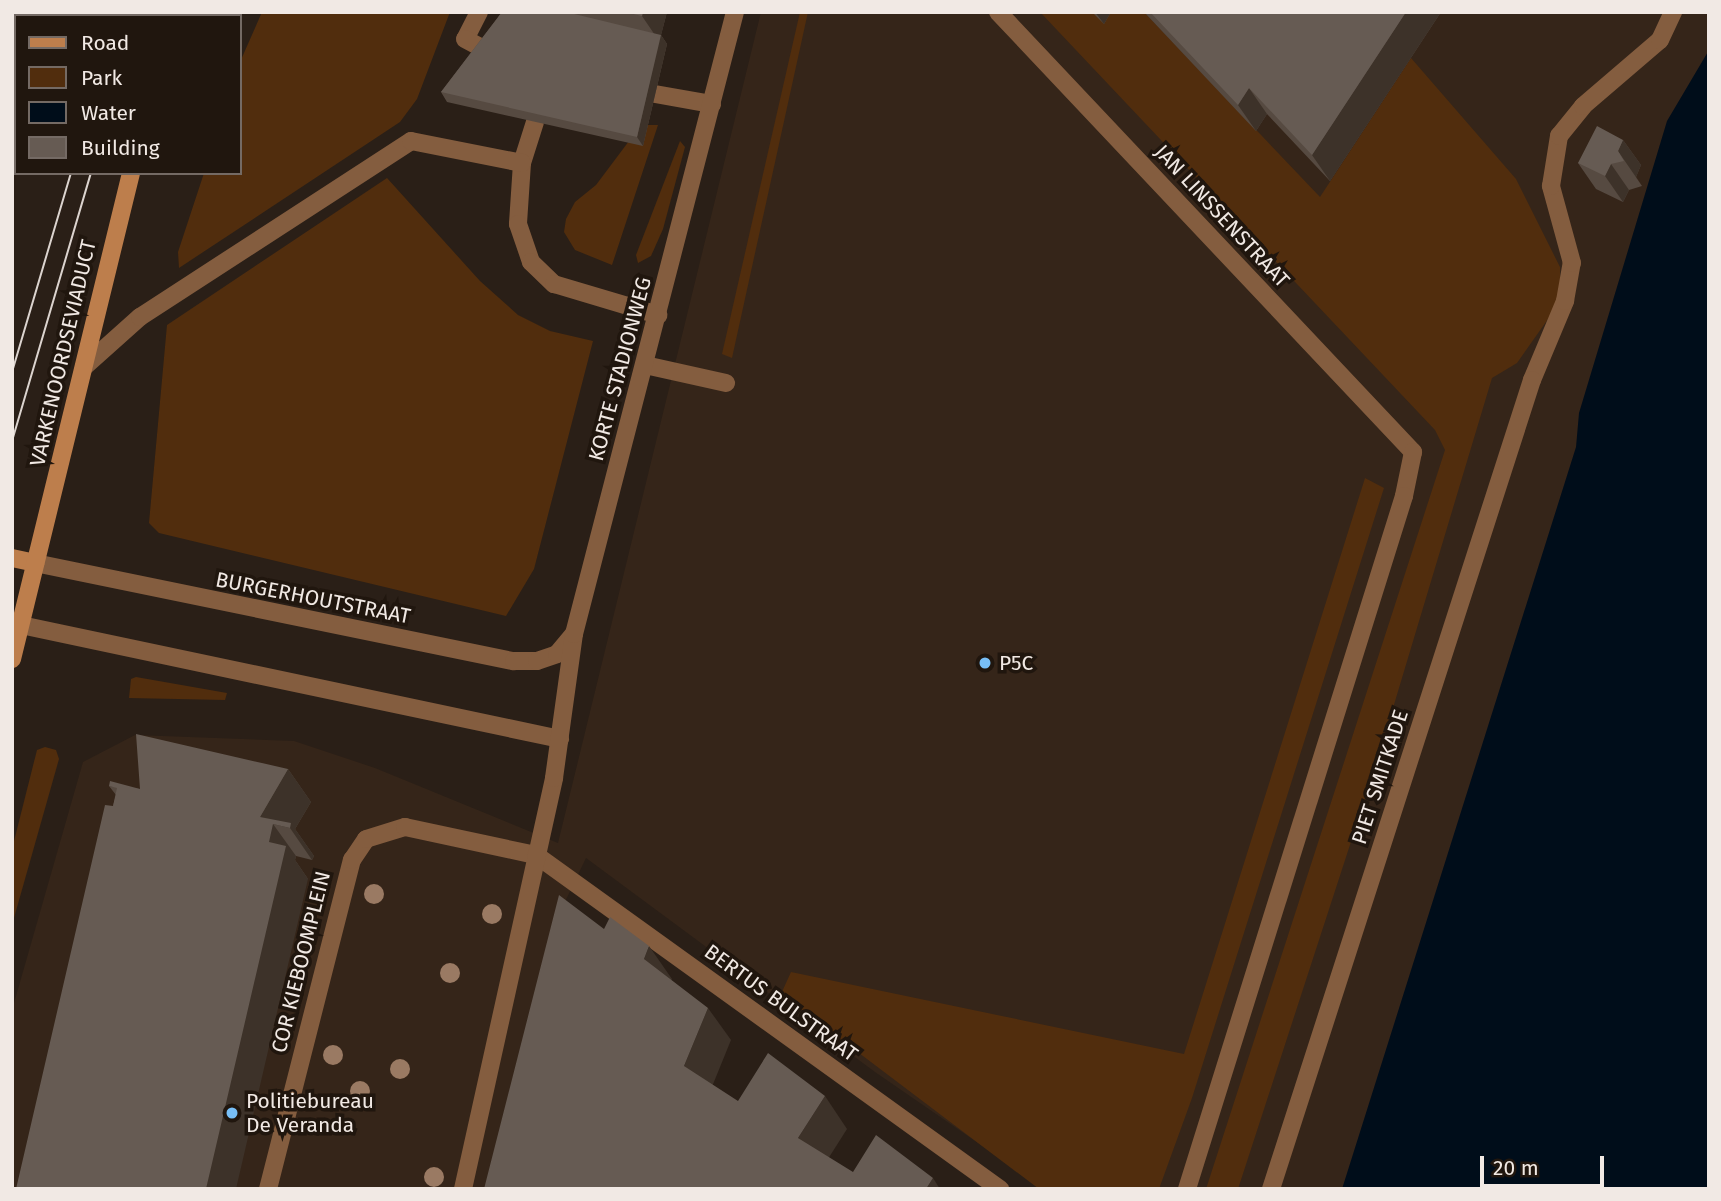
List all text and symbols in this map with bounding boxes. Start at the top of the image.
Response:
legend [14,14,242,175]
text: Road [81,30,129,56]
text: Park [81,65,122,91]
text: Water [81,100,136,126]
text: Building [81,135,160,161]
street label: JAN LINSSENSTRAAT [1149,139,1295,293]
street label: VARKENOORDSEVIADUCT [25,237,101,469]
street label: KORTE STADIONWEG [583,274,657,464]
street label: BURGERHOUTSTRAAT [213,567,413,629]
place label: P5C [999,650,1033,676]
marker: P5C [977,655,993,671]
street label: PIET SMITKADE [1346,707,1414,847]
street label: COR KIEBOOMPLEIN [266,869,336,1055]
street label: BERTUS BULSTRAAT [700,939,862,1067]
place label: Politiebureau De Veranda [246,1088,374,1138]
marker: Politiebureau De Veranda [224,1105,240,1121]
scale bar [1483,1142,1607,1186]
text: 20 m [1493,1155,1539,1181]

